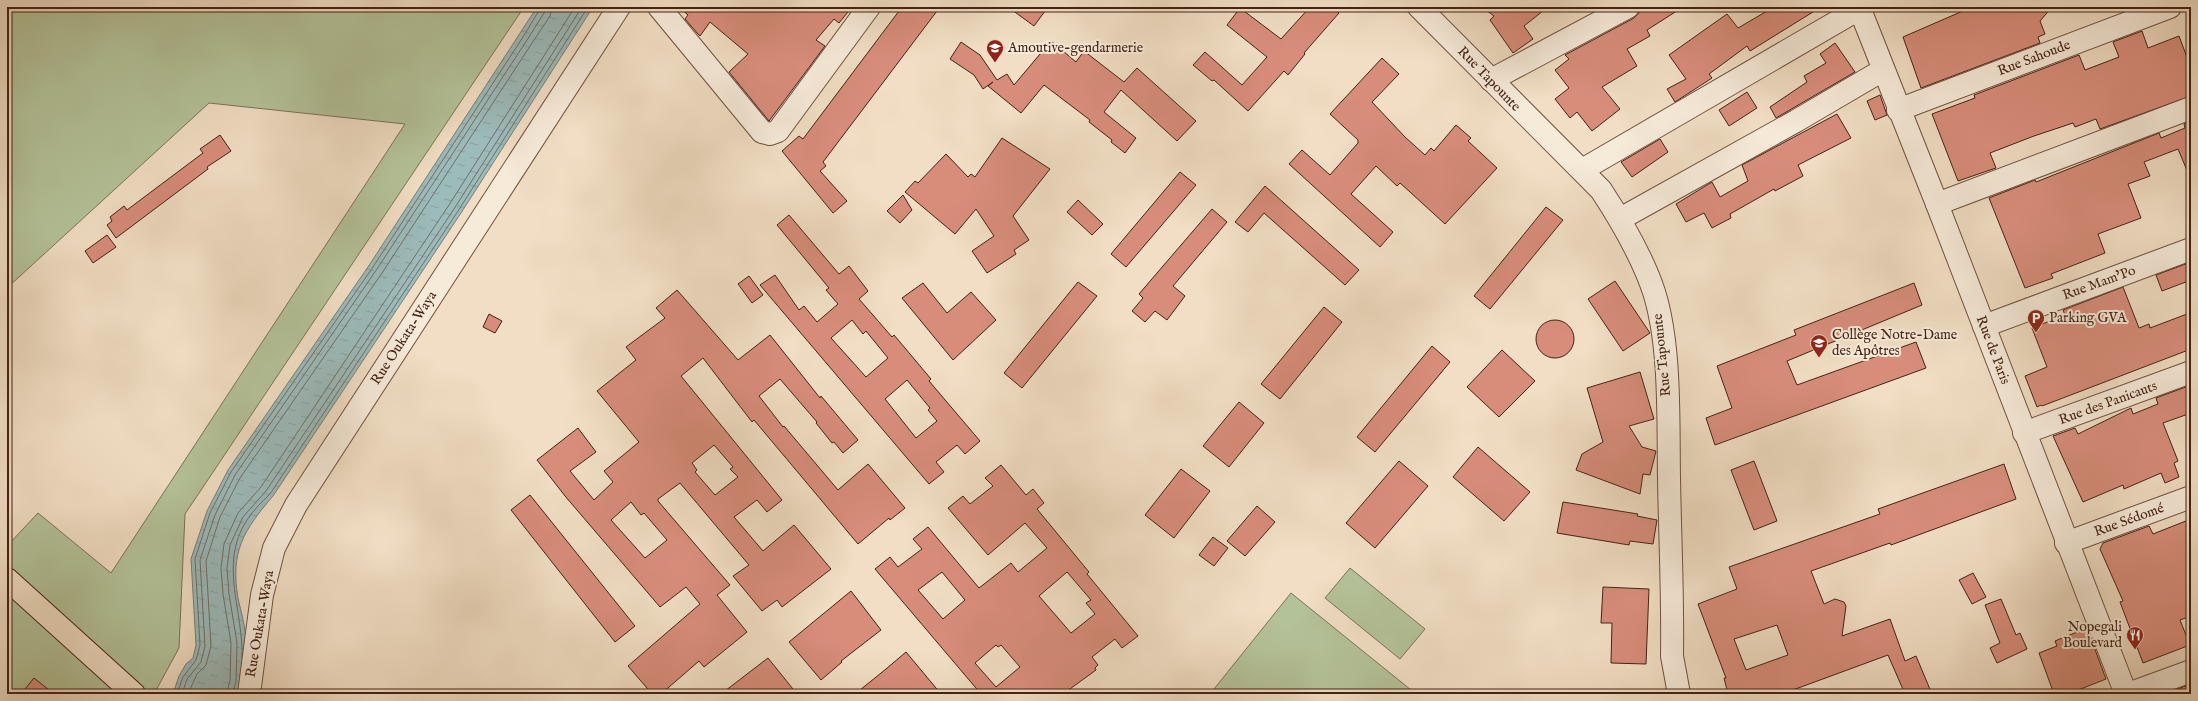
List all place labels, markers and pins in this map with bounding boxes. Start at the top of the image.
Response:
school or university icon: Amoutive-gendarmerie [985,38,1005,63]
place label: Amoutive-gendarmerie [1007,39,1144,57]
parking icon: Parking GVA [2026,308,2046,333]
place label: Parking GVA [2049,309,2127,327]
place label: Collège Notre-Dame des Apôtres [1832,326,1958,360]
school or university icon: Collège Notre-Dame des Apôtres [1809,333,1829,358]
place label: Nopegali Boulevard [2063,618,2123,652]
restaurant icon: Nopegali Boulevard [2125,625,2145,650]

